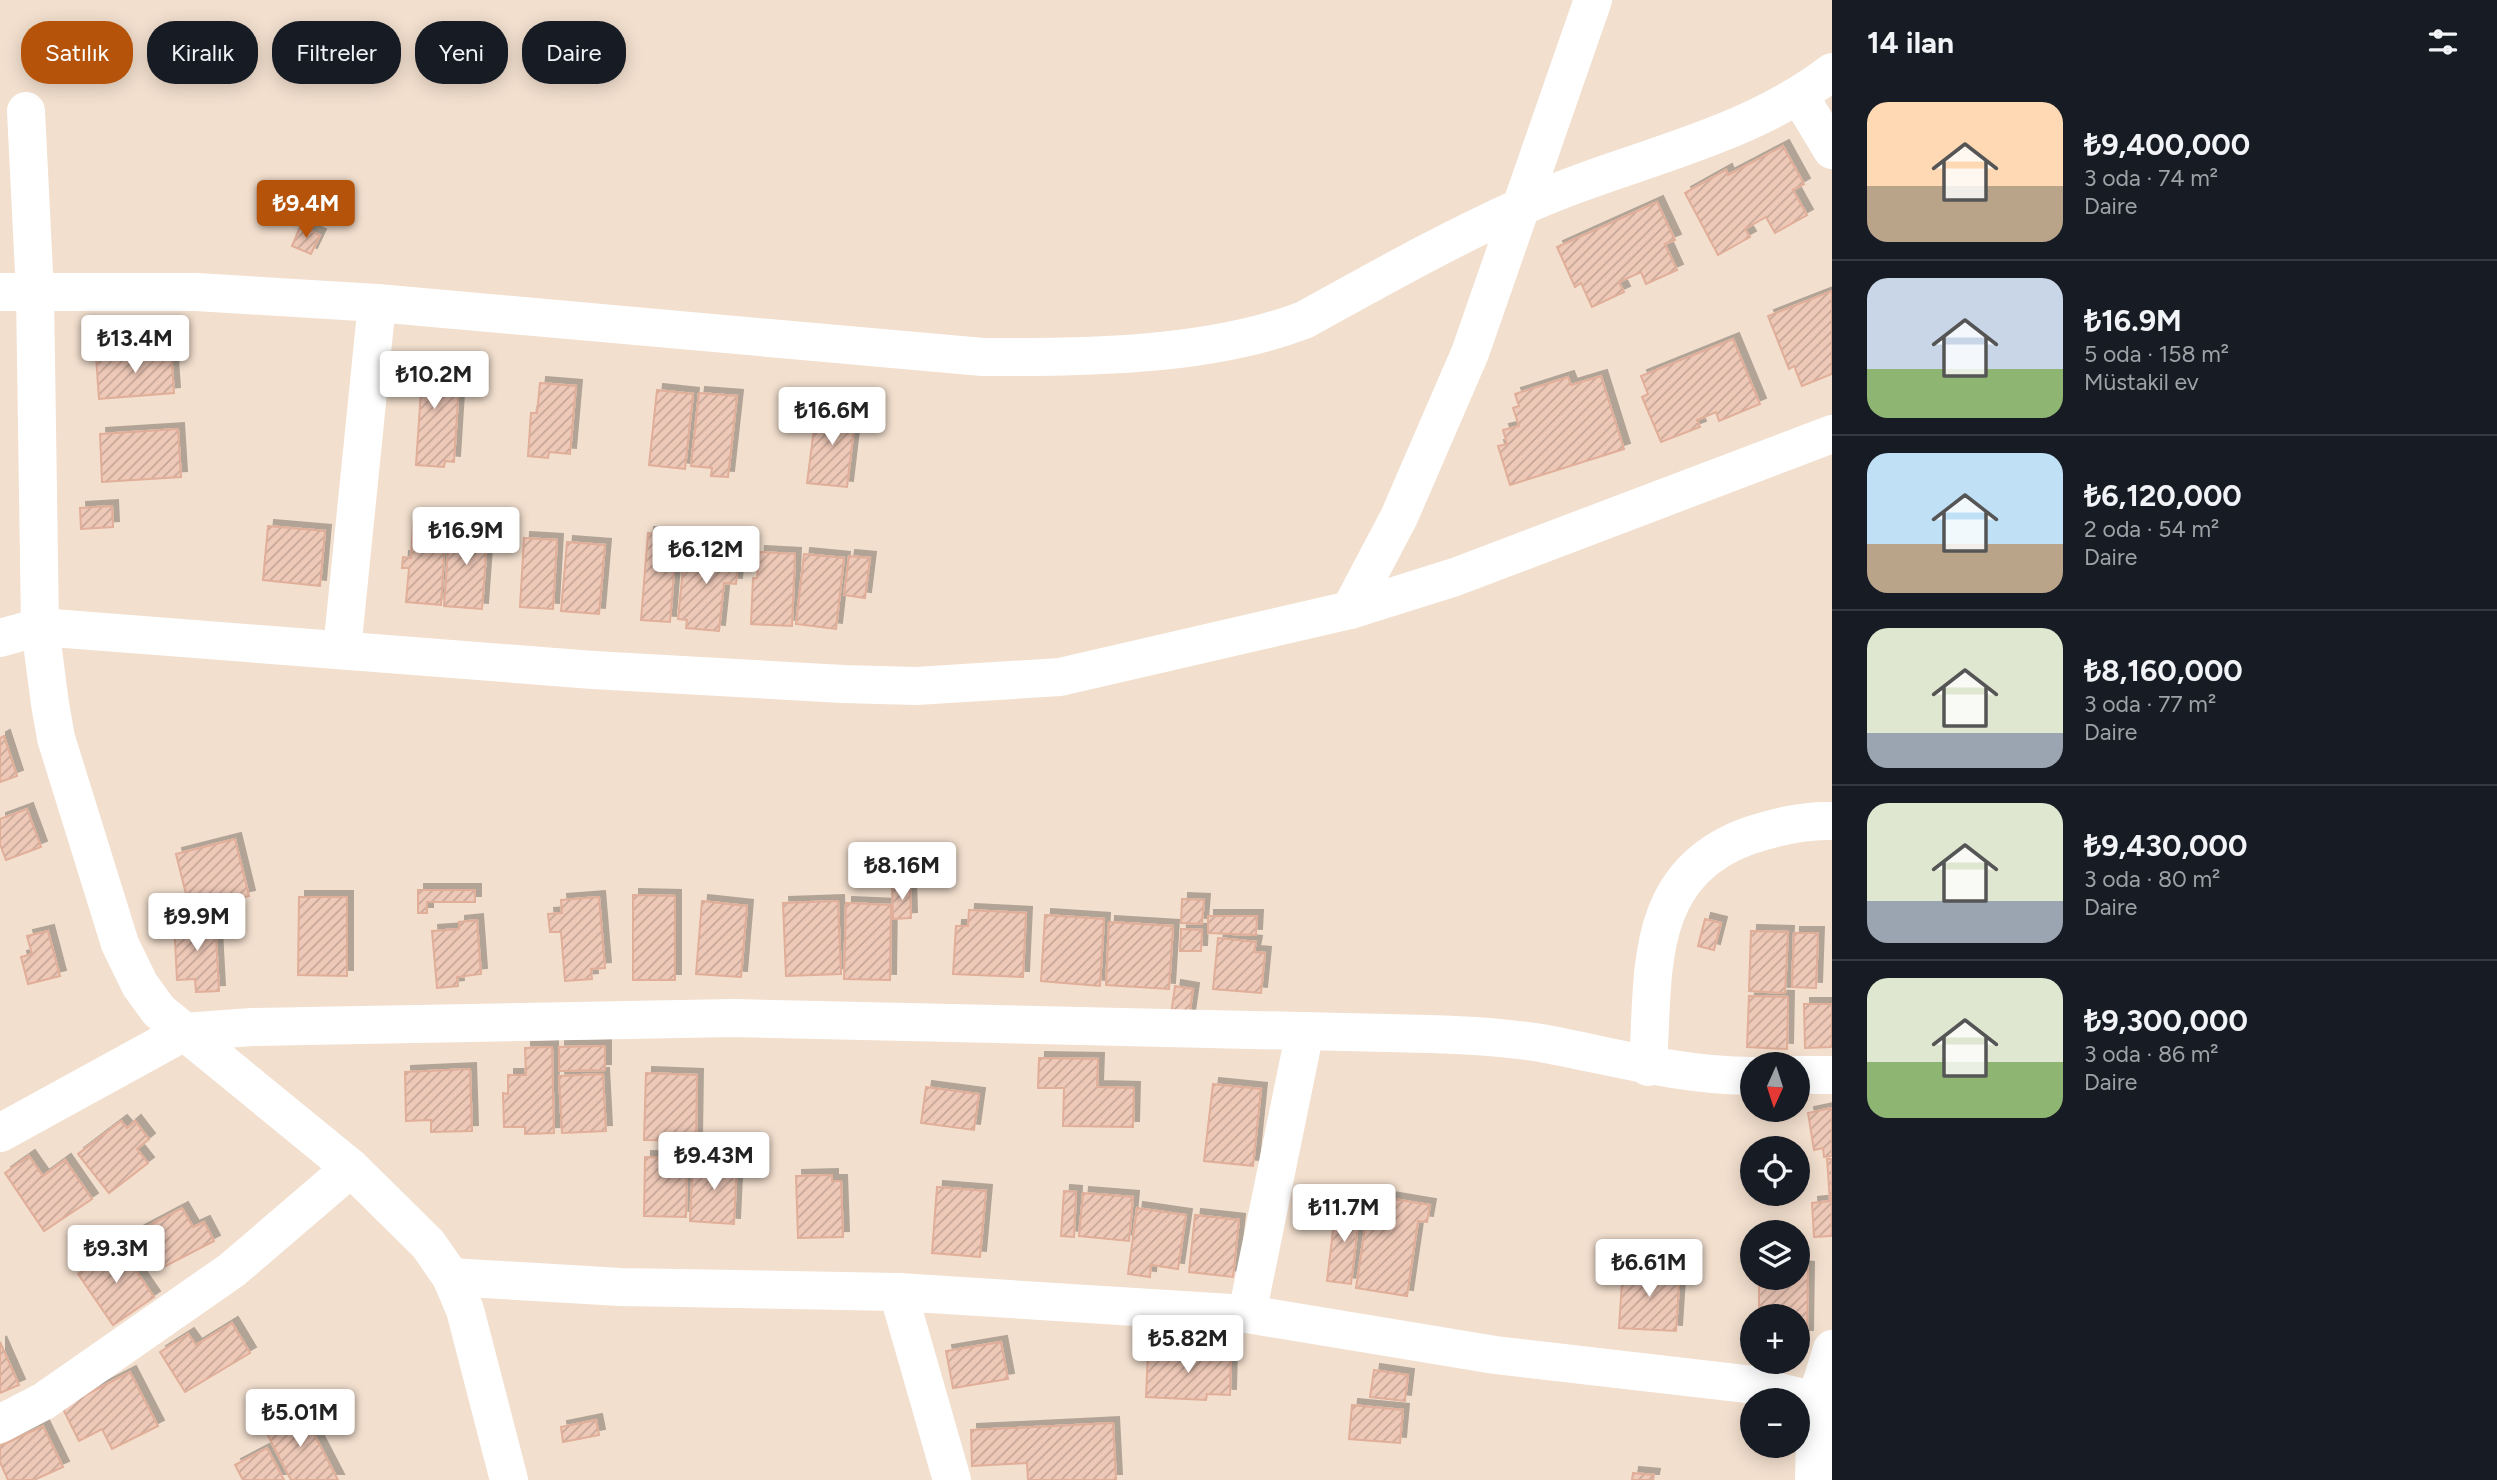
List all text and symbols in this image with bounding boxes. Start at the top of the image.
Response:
chip: Satılık [21,21,133,84]
chip: Kiralık [147,21,258,84]
chip: Filtreler [272,21,401,84]
chip: Yeni [415,21,508,84]
chip: Daire [522,21,626,84]
icon: filters [2424,23,2462,61]
text: 14 ilan [1867,24,1954,61]
text: ₺9,400,000 [2084,126,2250,163]
icon: home [1923,130,2007,214]
text: 3 oda · 74 m² [2084,164,2218,192]
pin: ₺9.4M [257,180,355,240]
text: ₺9.4M [273,189,339,217]
text: Daire [2084,192,2137,220]
text: ₺16.9M [2084,302,2182,339]
icon: home [1923,306,2007,390]
pin: ₺13.4M [78,316,192,375]
text: ₺13.4M [97,324,173,352]
text: 5 oda · 158 m² [2084,340,2229,368]
pin: ₺10.2M [377,352,491,411]
text: ₺10.2M [396,360,472,388]
text: Müstakil ev [2084,368,2199,396]
pin: ₺16.6M [775,388,889,447]
text: ₺16.6M [795,396,869,424]
text: ₺6,120,000 [2084,477,2242,514]
icon: home [1923,481,2007,565]
pin: ₺16.9M [409,508,523,567]
text: 2 oda · 54 m² [2084,515,2219,543]
text: ₺16.9M [429,516,503,544]
pin: ₺6.12M [649,526,763,586]
text: ₺6.12M [669,535,743,563]
text: Daire [2084,543,2137,571]
text: ₺8,160,000 [2084,652,2243,689]
icon: home [1923,656,2007,740]
text: 3 oda · 77 m² [2084,690,2216,718]
text: Daire [2084,718,2137,746]
text: ₺9,430,000 [2084,827,2247,864]
icon: home [1923,831,2007,915]
pin: ₺8.16M [845,842,959,902]
text: ₺8.16M [864,851,940,879]
text: 3 oda · 80 m² [2084,865,2220,893]
text: Daire [2084,893,2137,921]
pin: ₺9.9M [148,894,246,953]
text: ₺9.9M [164,902,230,930]
text: ₺9,300,000 [2084,1002,2248,1039]
icon: home [1923,1006,2007,1090]
text: 3 oda · 86 m² [2084,1040,2219,1068]
north arrow [1740,1052,1810,1122]
map controls [1740,1052,1810,1458]
text: Daire [2084,1068,2137,1096]
pin: ₺9.43M [657,1132,771,1192]
button: locate [1740,1136,1810,1206]
text: ₺9.43M [674,1141,754,1169]
pin: ₺11.7M [1287,1184,1401,1244]
text: ₺11.7M [1309,1193,1379,1221]
button: layers [1740,1220,1810,1290]
pin: ₺9.3M [67,1226,165,1285]
text: ₺9.3M [84,1234,148,1262]
pin: ₺6.61M [1592,1240,1706,1299]
text: ₺6.61M [1612,1248,1686,1276]
button: + [1740,1304,1810,1374]
pin: ₺5.82M [1131,1316,1245,1375]
text: ₺5.82M [1148,1324,1228,1352]
button: − [1740,1388,1810,1458]
pin: ₺5.01M [243,1390,357,1449]
text: ₺5.01M [262,1398,338,1426]

